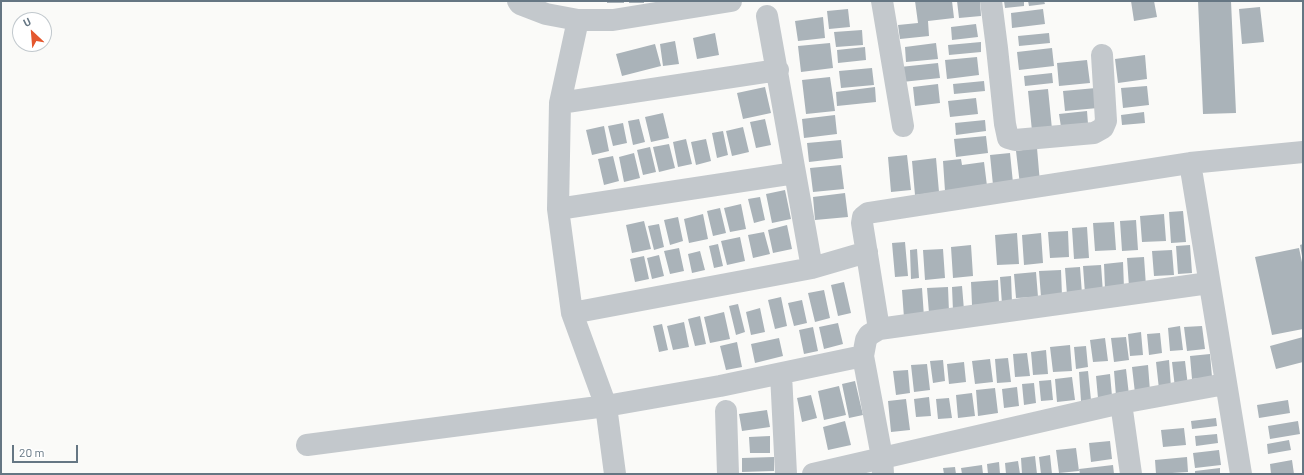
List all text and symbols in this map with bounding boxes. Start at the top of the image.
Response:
north arrow [12,12,52,52]
text: U [21,14,33,29]
scale bar [14,437,80,463]
text: 20 m [19,445,45,459]

